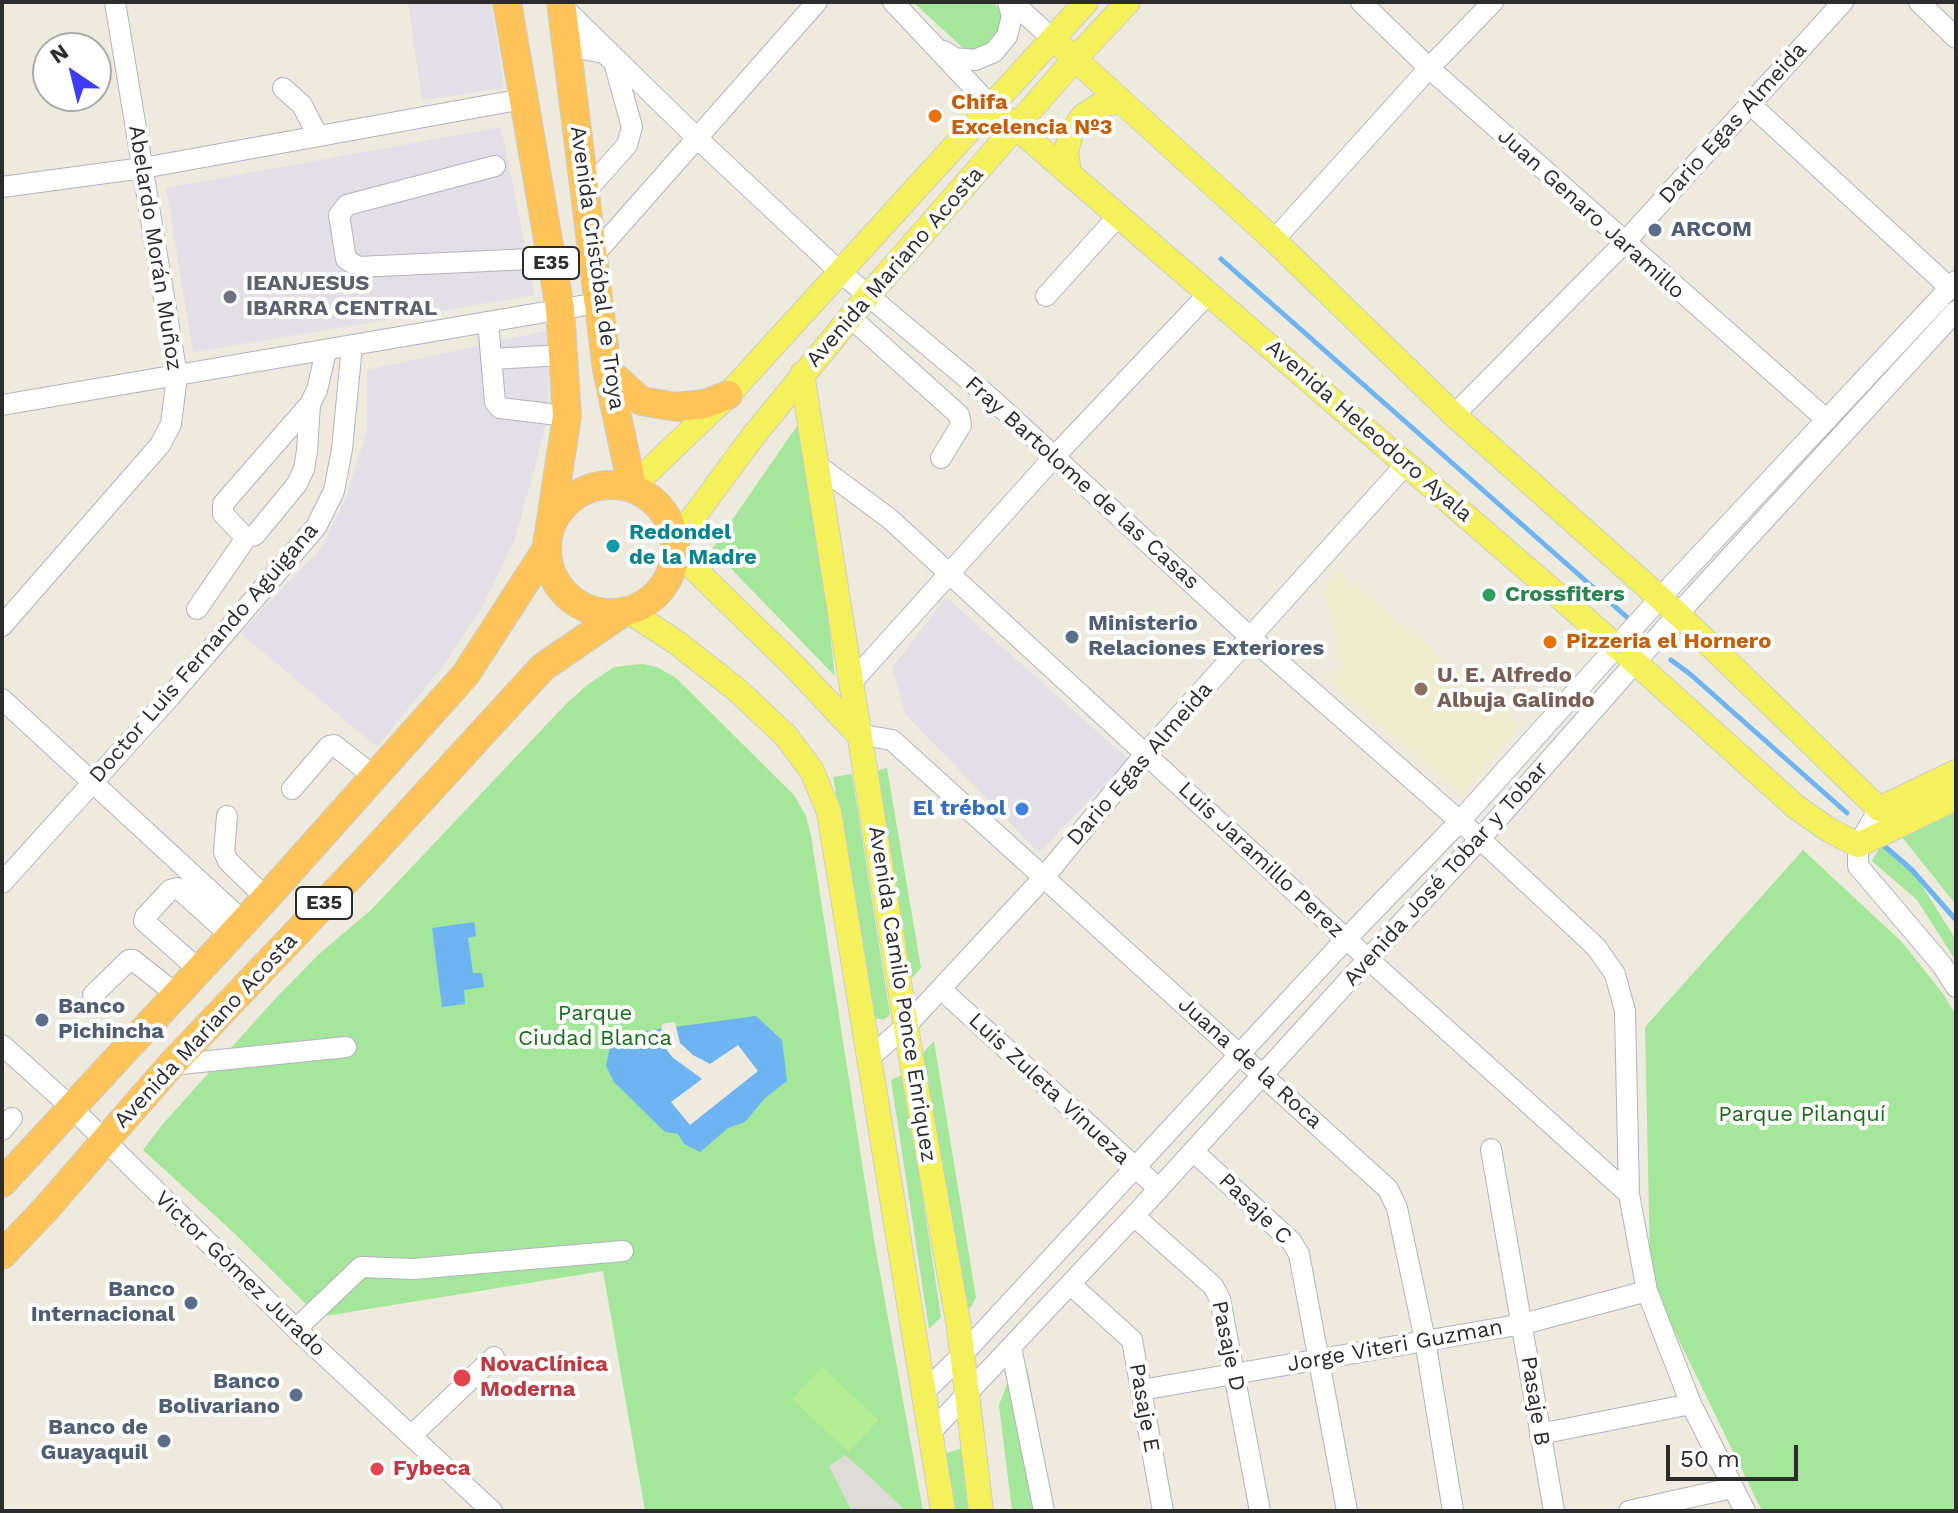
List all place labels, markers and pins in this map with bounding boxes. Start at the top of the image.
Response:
place label: Chifa Excelencia Nº3 [951,90,1113,142]
marker: Chifa Excelencia Nº3 [926,107,944,125]
place label: ARCOM [1671,217,1752,243]
marker: ARCOM [1646,221,1664,239]
place label: IEANJESUS IBARRA CENTRAL [246,271,437,322]
marker: IEANJESUS IBARRA CENTRAL [221,288,239,306]
place label: Redondel de la Madre [629,520,757,572]
marker: Redondel de la Madre [604,537,622,555]
place label: Crossfiters [1505,582,1625,608]
marker: Crossfiters [1480,586,1498,604]
place label: Ministerio Relaciones Exteriores [1088,611,1324,662]
marker: Ministerio Relaciones Exteriores [1063,628,1081,646]
place label: Pizzeria el Hornero [1566,629,1771,655]
marker: Pizzeria el Hornero [1541,633,1559,651]
place label: U. E. Alfredo Albuja Galindo [1437,663,1595,714]
marker: U. E. Alfredo Albuja Galindo [1412,680,1430,698]
place label: El trébol [913,796,1006,822]
marker: El trébol [1013,800,1031,818]
place label: Banco Pichincha [58,994,164,1046]
marker: Banco Pichincha [33,1011,51,1029]
place label: Banco Internacional [31,1277,175,1328]
marker: Banco Internacional [182,1294,200,1312]
place label: NovaClínica Moderna [480,1352,608,1404]
marker: NovaClínica Moderna [451,1367,473,1389]
place label: Banco Bolivariano [158,1369,280,1420]
marker: Banco Bolivariano [287,1386,305,1404]
place label: Banco de Guayaquil [41,1415,148,1466]
marker: Banco de Guayaquil [155,1432,173,1450]
place label: Fybeca [393,1456,470,1482]
marker: Fybeca [368,1460,386,1478]

